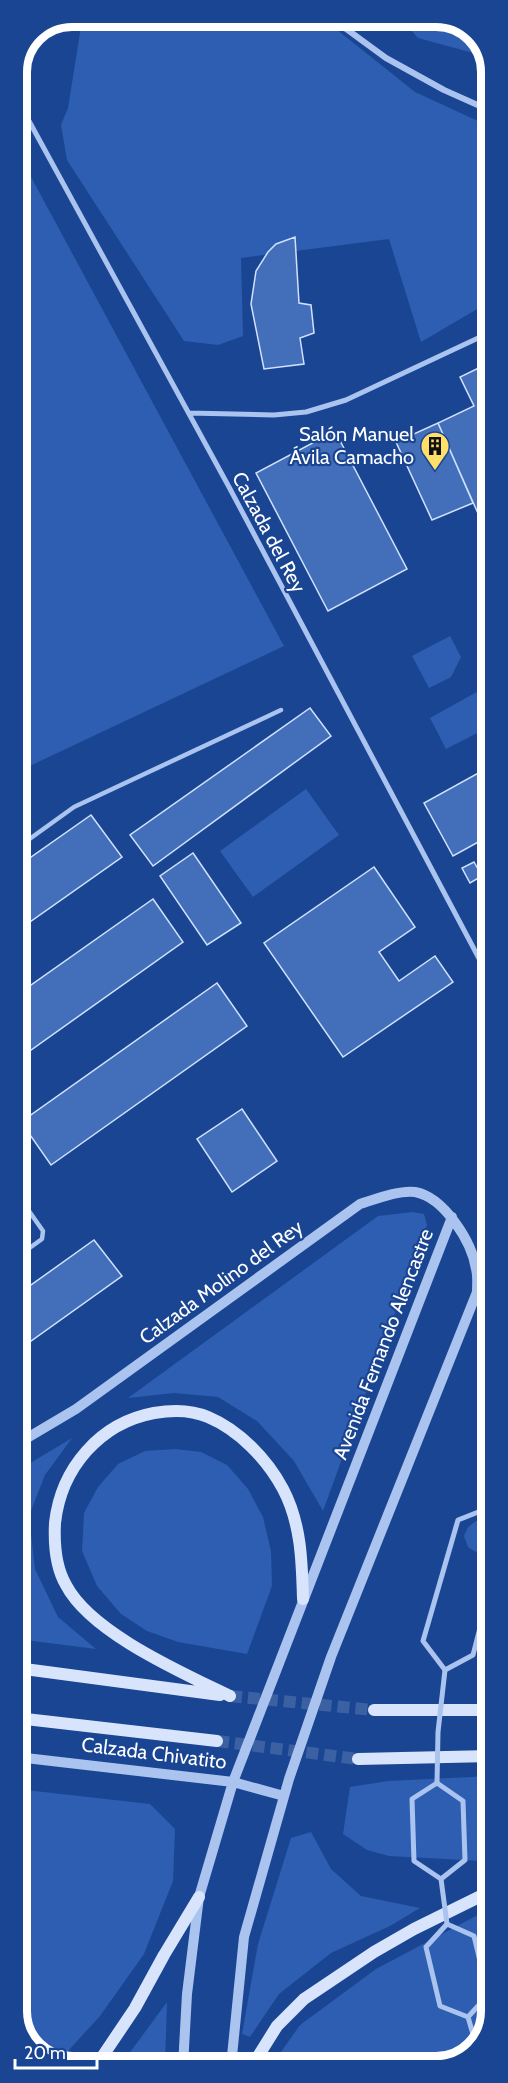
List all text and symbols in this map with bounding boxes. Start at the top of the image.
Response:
place label: Salón Manuel Ávila Camacho [290,422,414,469]
building icon: Salón Manuel Ávila Camacho [419,430,451,472]
street label: Calzada del Rey [227,467,311,597]
street label: Calzada Molino del Rey [135,1215,307,1349]
street label: Avenida Fernando Alencastre [328,1225,438,1463]
street label: Calzada Chivatito [80,1732,228,1774]
scale bar [15,2032,98,2070]
text: 20 m [24,2042,66,2064]

